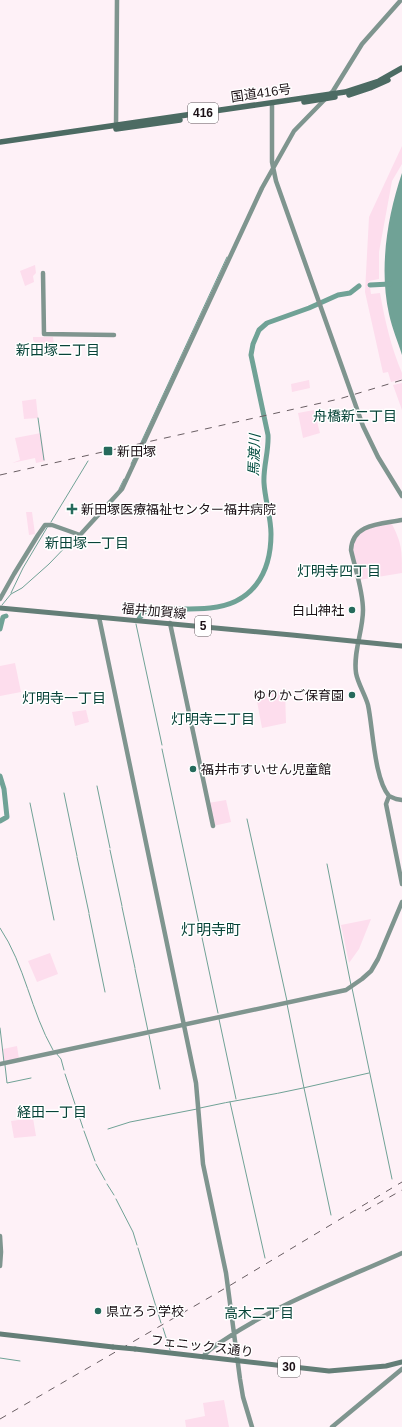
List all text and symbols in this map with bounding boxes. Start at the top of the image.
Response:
street label: 国道416号 [230,81,292,105]
road number: 416 [188,103,218,123]
district label: 新田塚二丁目 [16,342,100,358]
district label: 舟橋新二丁目 [313,408,397,424]
water label: 馬渡川 [245,432,263,476]
place label: 新田塚 [117,444,156,459]
marker: 新田塚 [102,445,114,457]
place label: 新田塚医療福祉センター福井病院 [81,502,276,517]
marker: 新田塚医療福祉センター福井病院 [66,503,78,515]
district label: 新田塚一丁目 [45,535,129,551]
district label: 灯明寺四丁目 [297,563,381,579]
street label: 福井加賀線 [121,601,187,621]
place label: 白山神社 [292,603,344,618]
marker: 白山神社 [347,605,357,615]
road number: 5 [195,616,211,636]
place label: ゆりかご保育園 [253,688,344,703]
district label: 灯明寺一丁目 [22,690,106,706]
marker: ゆりかご保育園 [347,690,357,700]
district label: 灯明寺二丁目 [171,711,255,727]
place label: 福井市すいせん児童館 [201,762,331,777]
marker: 福井市すいせん児童館 [188,764,198,774]
district label: 灯明寺町 [181,921,241,938]
district label: 経田一丁目 [17,1104,87,1120]
place label: 県立ろう学校 [106,1304,184,1319]
district label: 高木二丁目 [224,1305,294,1321]
marker: 県立ろう学校 [93,1306,103,1316]
street label: フェニックス通り [150,1332,254,1360]
road number: 30 [278,1357,300,1377]

